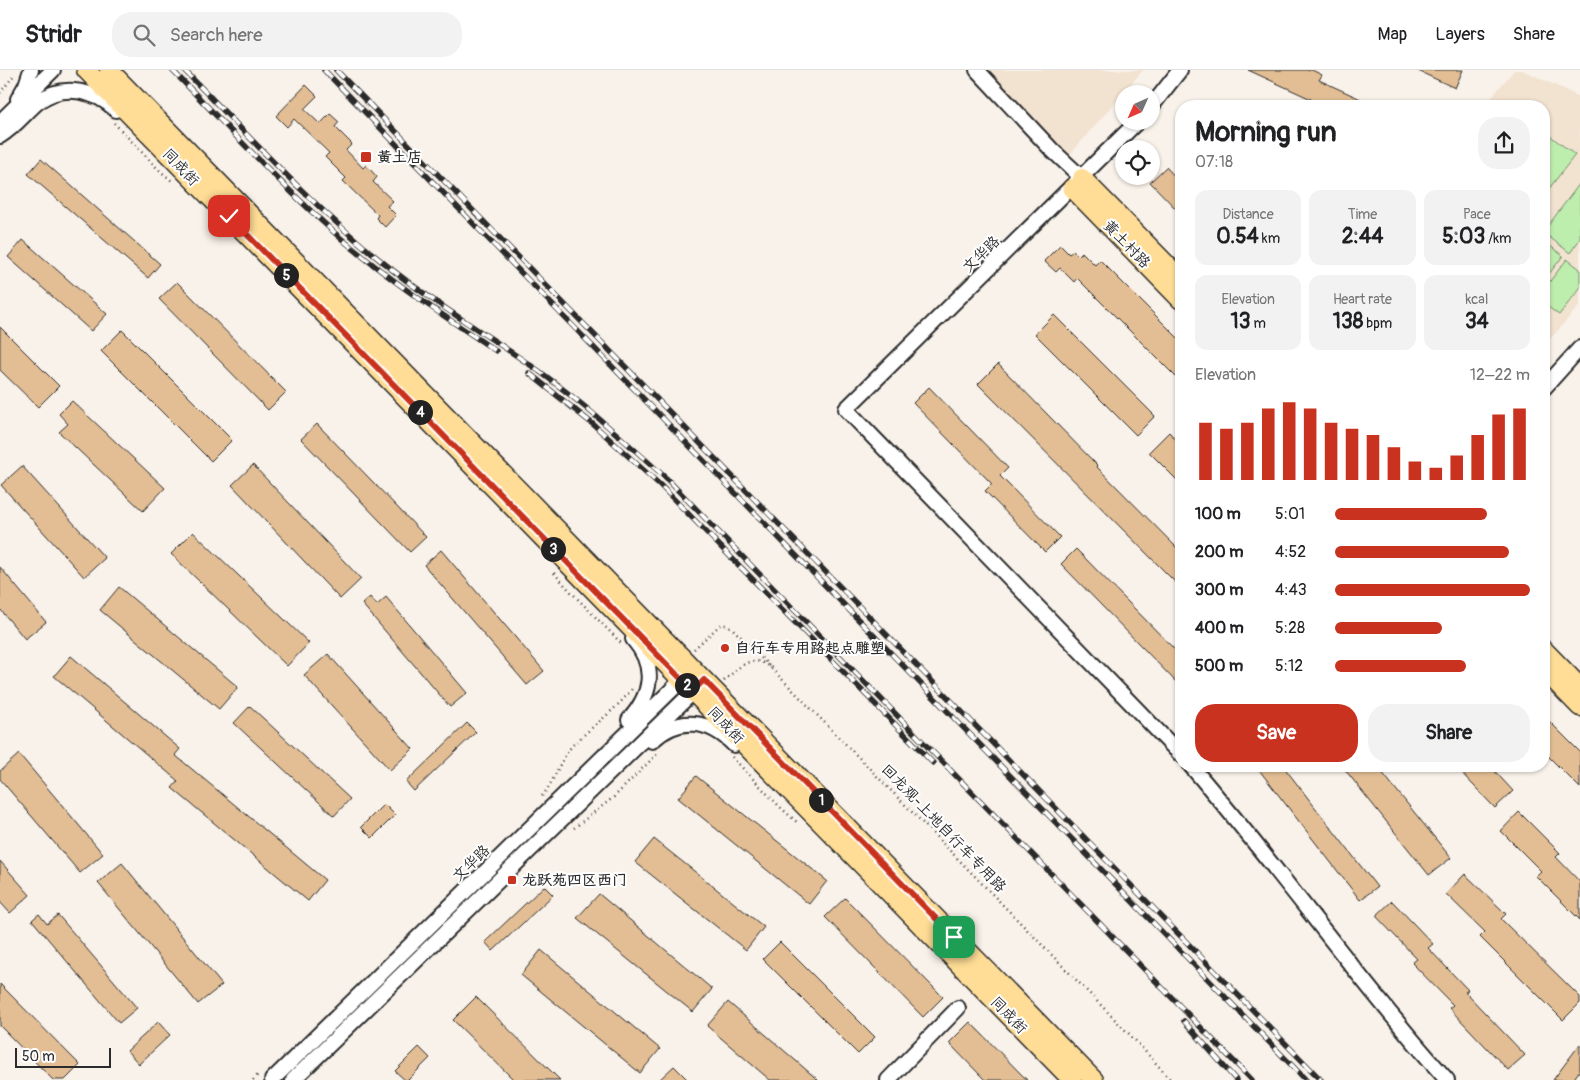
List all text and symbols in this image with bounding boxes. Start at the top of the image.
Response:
search box [112,12,462,57]
text: Stridr [25,20,82,49]
icon: search [130,21,158,49]
text: Search here [170,23,263,47]
text: Map [1378,23,1407,46]
text: Layers [1435,23,1485,46]
text: Share [1513,23,1555,46]
north arrow [1115,85,1160,130]
map controls [1115,85,1160,185]
text: Morning run [1195,115,1337,150]
button: share [1478,117,1530,169]
button: locate [1115,140,1160,185]
street label: 同成街 [158,145,203,190]
place label: 黄土店 [377,148,422,167]
marker: 黄土店 [359,150,373,164]
text: 07:18 [1195,152,1233,172]
pin [208,195,250,237]
icon: check [215,202,243,230]
text: Distance [1223,206,1274,223]
text: Time [1348,206,1377,223]
text: Pace [1463,206,1491,223]
street label: 黄土村路 [1099,216,1154,273]
text: 0.54 [1216,223,1259,250]
text: 2:44 [1342,223,1383,250]
text: 5:03 [1442,223,1485,250]
text: km [1259,230,1280,247]
text: /km [1485,230,1512,247]
street label: 文华路 [959,232,1004,277]
pin: 5 [274,262,298,288]
text: 5 [283,267,290,284]
text: Elevation [1221,291,1275,308]
text: Heart rate [1333,291,1392,308]
text: kcal [1465,291,1488,308]
text: 13 [1230,308,1250,335]
text: 138 [1333,308,1363,335]
text: 34 [1465,308,1489,335]
text: m [1250,315,1266,332]
text: bpm [1363,315,1392,332]
text: Elevation [1195,365,1256,385]
text: 12–22 m [1470,365,1530,385]
pin: 4 [408,400,432,424]
text: 4 [416,404,425,421]
text: 100 m [1195,504,1241,524]
text: 5:01 [1275,504,1305,524]
pin: 3 [540,536,566,562]
text: 3 [550,541,557,558]
text: 200 m [1195,542,1243,562]
text: 4:52 [1275,542,1306,562]
text: 300 m [1195,580,1243,600]
text: 4:43 [1275,580,1307,600]
text: 400 m [1195,618,1244,638]
text: 5:28 [1275,618,1305,638]
place label: 自行车专用路起点雕塑 [735,639,885,658]
marker: 自行车专用路起点雕塑 [719,642,731,654]
text: 500 m [1195,656,1243,676]
text: 5:12 [1275,656,1303,676]
pin: 2 [674,672,700,698]
text: 2 [684,677,691,694]
street label: 同成街 [703,703,748,748]
button: Save [1195,704,1358,762]
button: Share [1368,704,1530,762]
street label: 回龙观-上地自行车专用路 [877,760,1010,897]
pin: 1 [808,788,834,812]
text: 1 [819,792,824,809]
street label: 文华路 [449,841,494,886]
place label: 龙跃苑四区西门 [522,871,627,890]
marker: 龙跃苑四区西门 [506,874,518,886]
pin [933,916,975,958]
icon: arrive [940,923,968,951]
street label: 同成街 [986,993,1031,1038]
scale bar [15,1045,111,1068]
text: 50 m [22,1048,55,1065]

